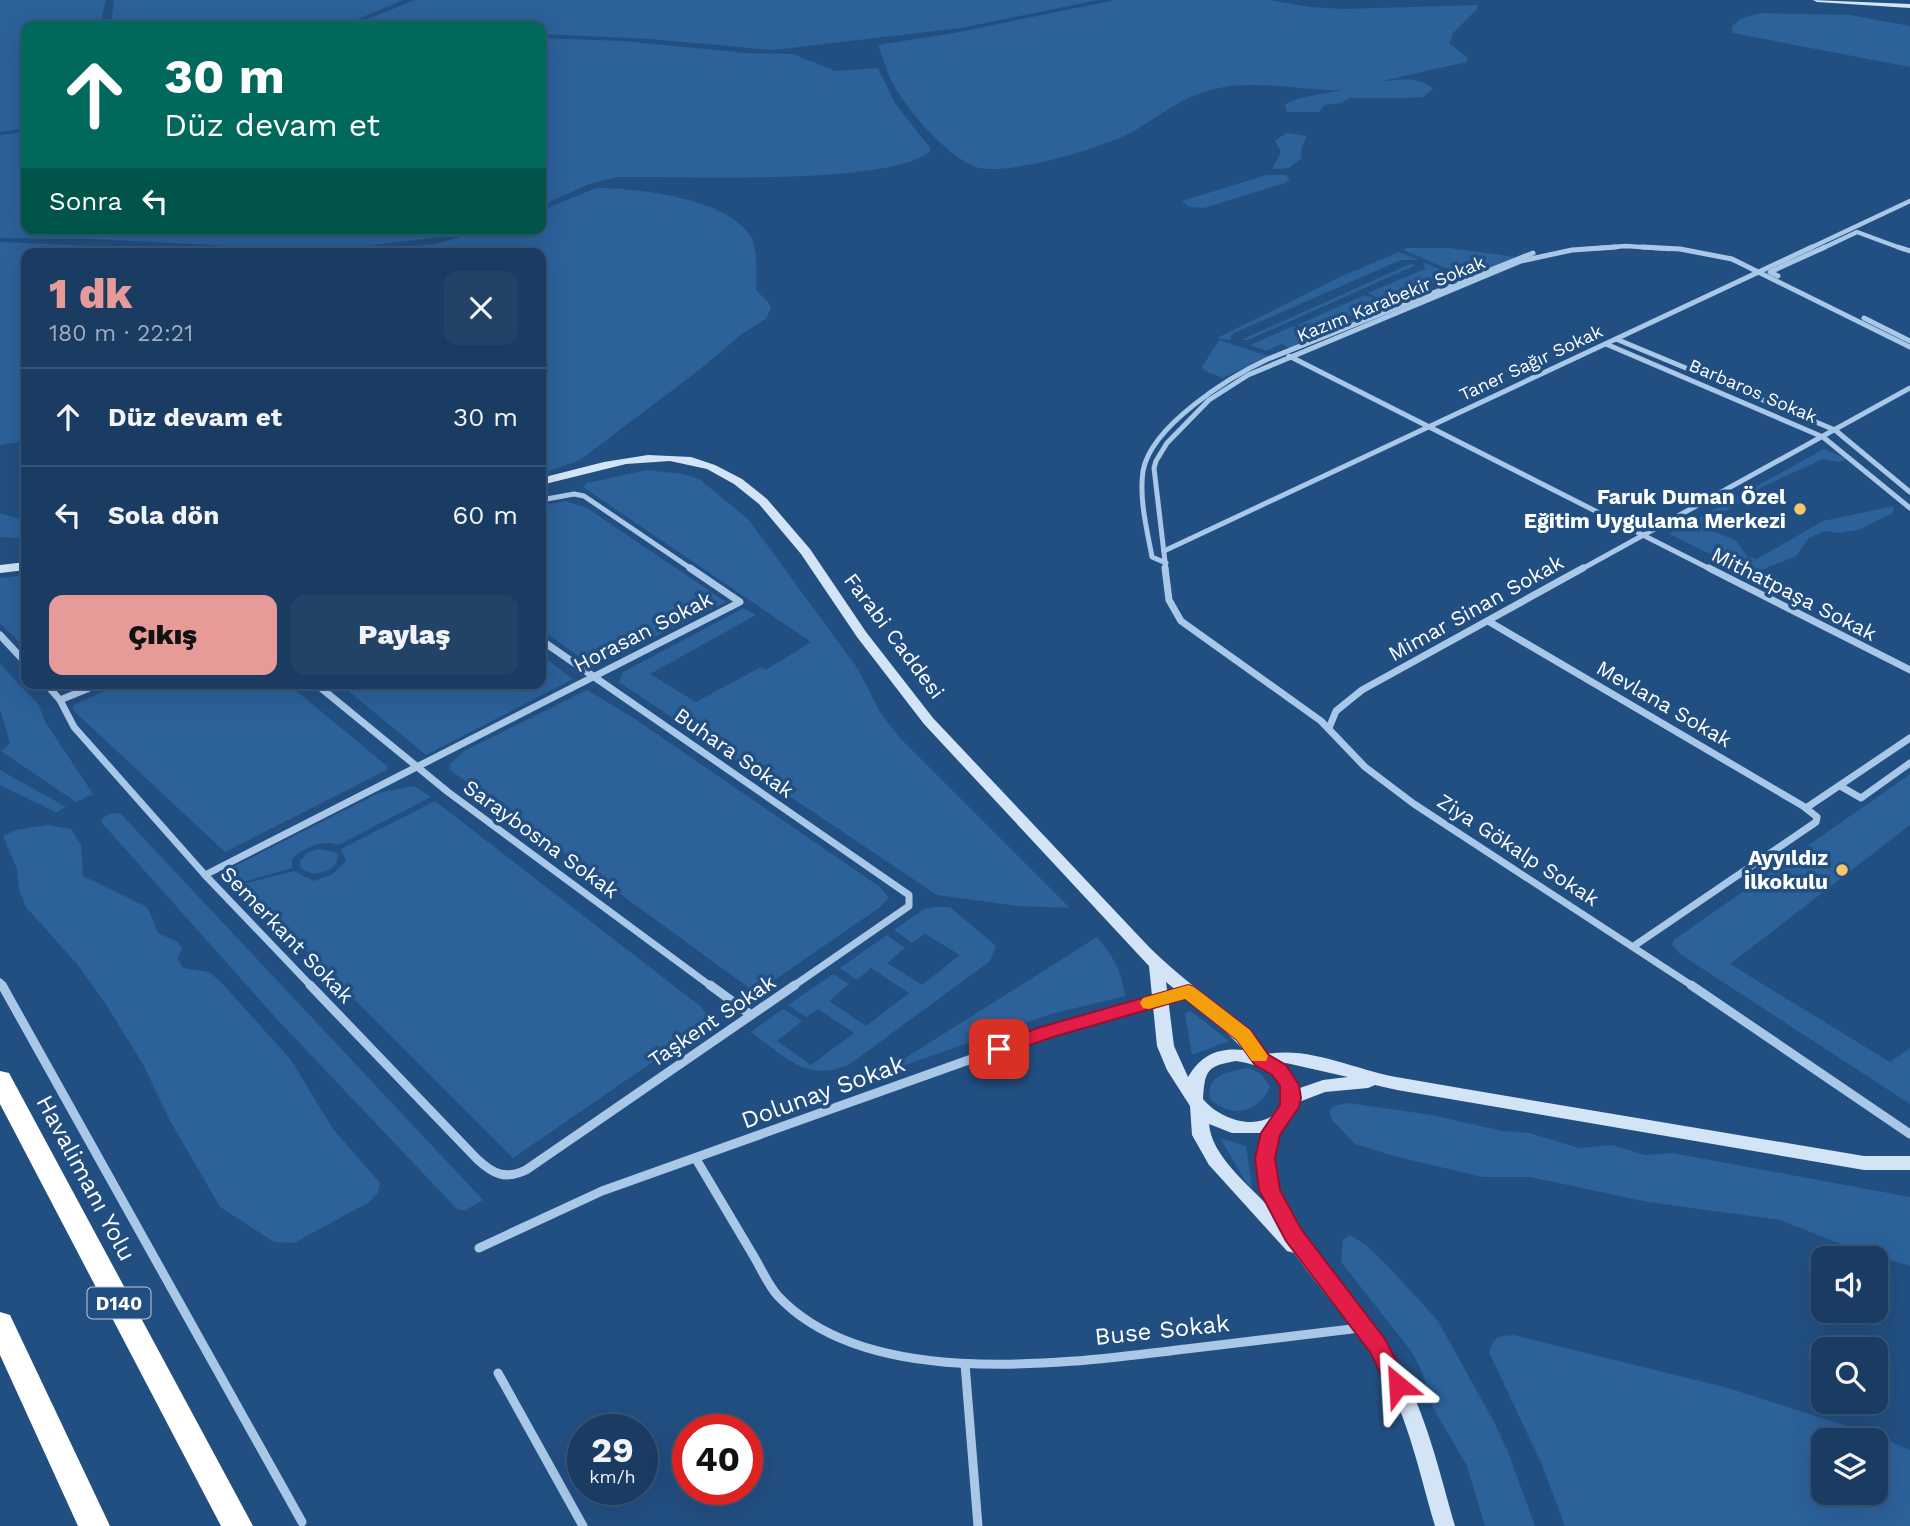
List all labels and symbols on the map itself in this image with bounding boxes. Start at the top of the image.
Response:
street label: Kazım Karabekir Sokak [1294,251,1488,346]
street label: Taner Sağır Sokak [1456,320,1606,405]
street label: Barbaros Sokak [1686,354,1820,427]
place label: Faruk Duman Özel Eğitim Uygulama Merkezi [1524,484,1786,533]
marker: Faruk Duman Özel Eğitim Uygulama Merkezi [1792,501,1808,517]
street label: Mithatpaşa Sokak [1708,541,1881,646]
street label: Mimar Sinan Sokak [1384,549,1568,666]
street label: Farabi Caddesi [839,568,950,704]
street label: Horasan Sokak [569,586,717,677]
street label: Mevlana Sokak [1592,655,1736,752]
street label: Buhara Sokak [670,702,799,803]
street label: Saraybosna Sokak [459,774,624,903]
street label: Ziya Gökalp Sokak [1433,788,1604,911]
place label: Ayyıldız İlkokulu [1744,845,1828,894]
street label: Semerkant Sokak [216,861,359,1008]
marker: Ayyıldız İlkokulu [1834,862,1850,878]
street label: Taşkent Sokak [644,969,780,1072]
pin [969,1019,1029,1079]
street label: Dolunay Sokak [737,1049,909,1135]
street label: Havalimanı Yolu [31,1090,141,1266]
road number: D140 [88,1288,150,1318]
street label: Buse Sokak [1093,1309,1231,1351]
position arrow [1361,1348,1435,1422]
speed limit sign: 40 [672,1414,763,1505]

